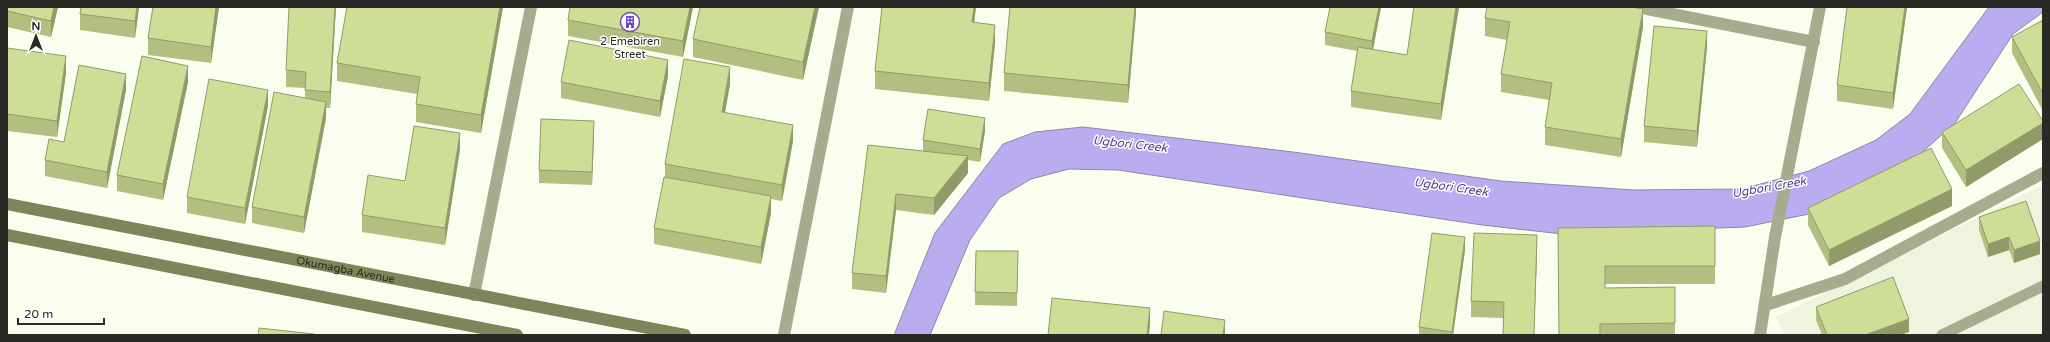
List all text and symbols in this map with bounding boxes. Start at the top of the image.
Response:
building icon: 2 Emebiren Street [619,11,641,33]
north arrow [16,16,56,56]
text: N [32,20,40,33]
place label: 2 Emebiren Street [600,35,660,61]
water label: Ugbori Creek [1092,133,1169,155]
water label: Ugbori Creek [1731,173,1808,200]
water label: Ugbori Creek [1413,175,1490,199]
street label: Okumagba Avenue [295,254,396,285]
scale bar [18,300,104,326]
text: 20 m [24,307,53,321]

